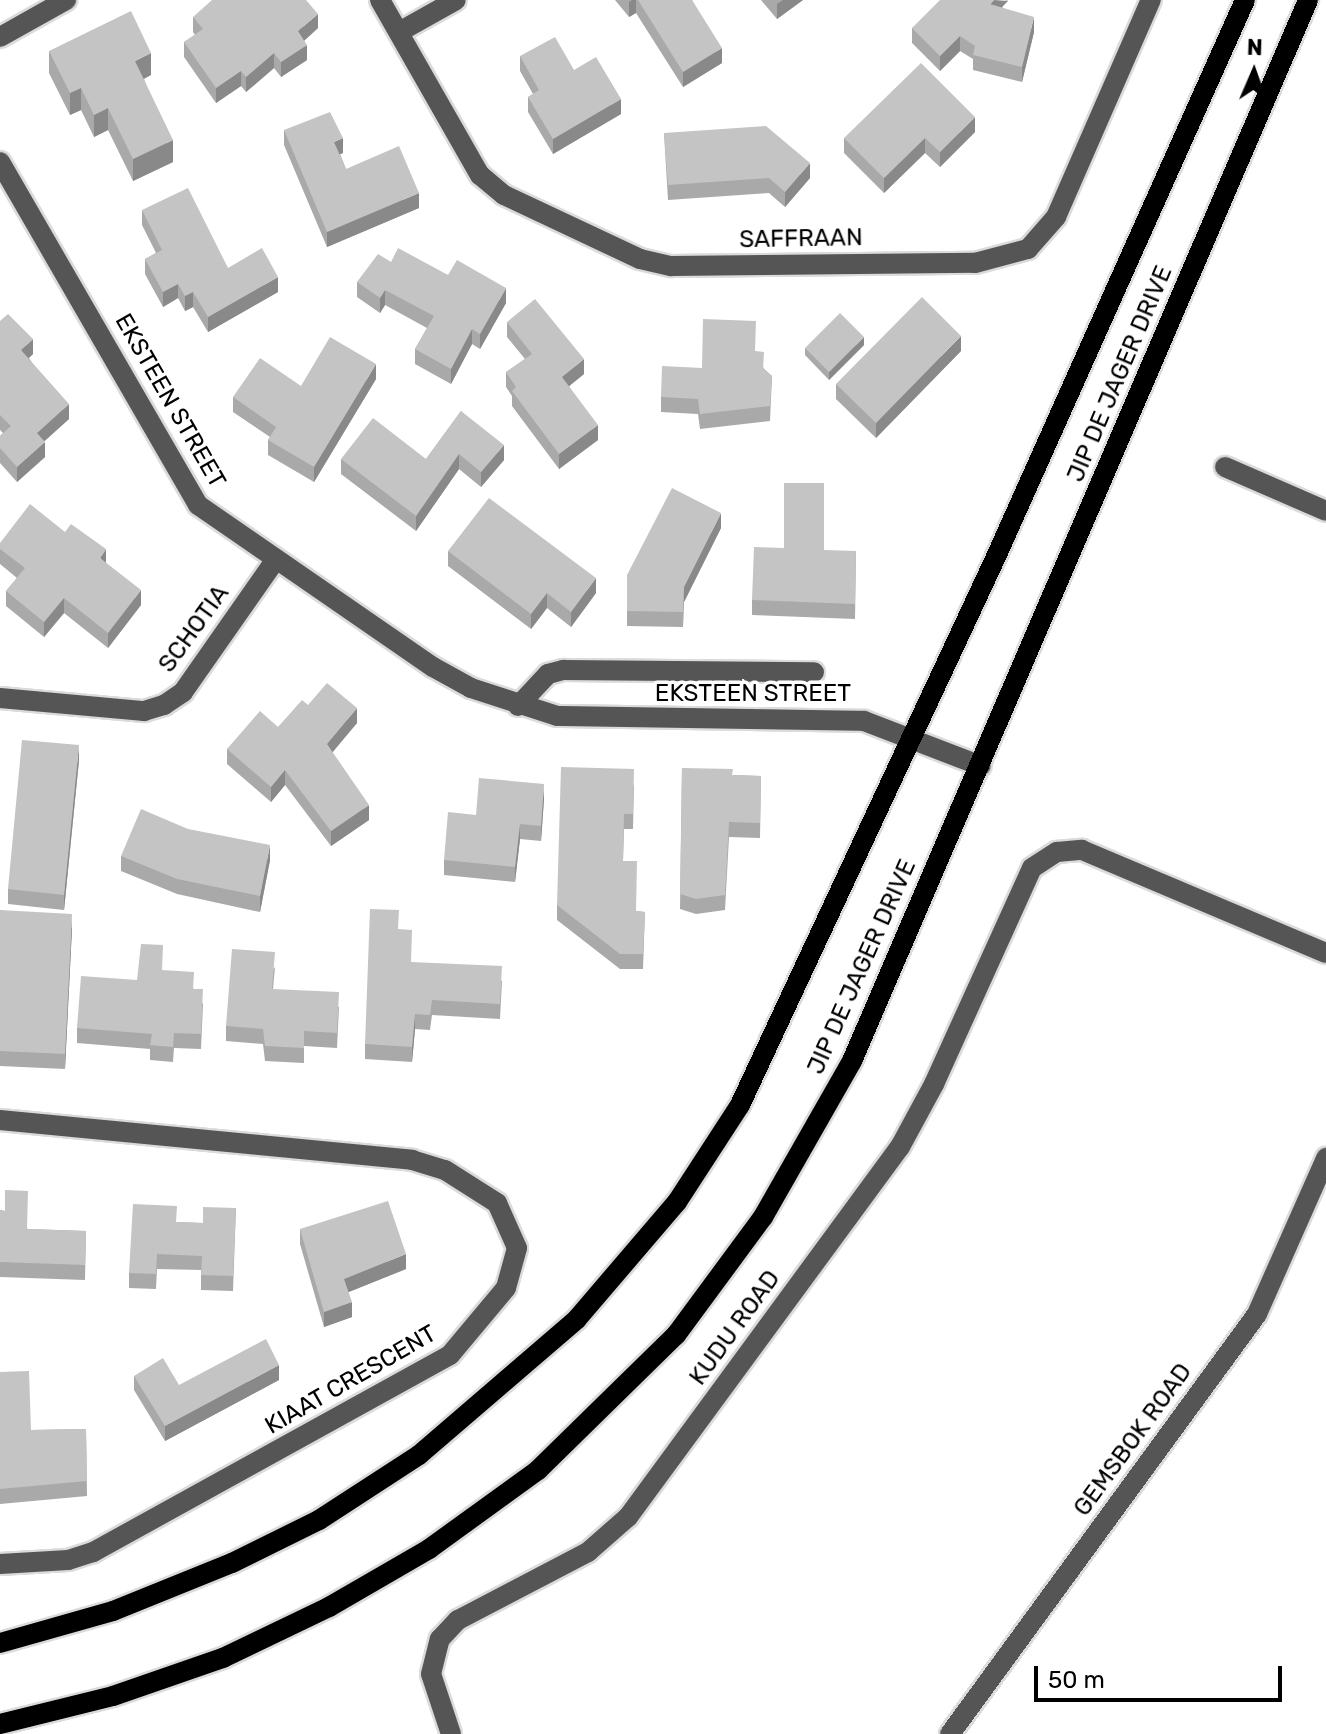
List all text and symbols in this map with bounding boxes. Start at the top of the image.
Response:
north arrow [1214,32,1294,112]
text: N [1246,34,1263,61]
street label: SAFFRAAN [739,224,863,254]
street label: JIP DE JAGER DRIVE [1061,261,1179,487]
street label: EKSTEEN STREET [108,309,232,493]
street label: SCHOTIA [153,580,235,678]
street label: EKSTEEN STREET [655,680,851,708]
street label: JIP DE JAGER DRIVE [802,855,922,1079]
street label: KUDU ROAD [684,1265,786,1391]
street label: KIAAT CRESCENT [260,1319,442,1441]
street label: GEMSBOK ROAD [1068,1358,1198,1522]
scale bar [1038,1650,1286,1700]
text: 50 m [1048,1666,1105,1694]

